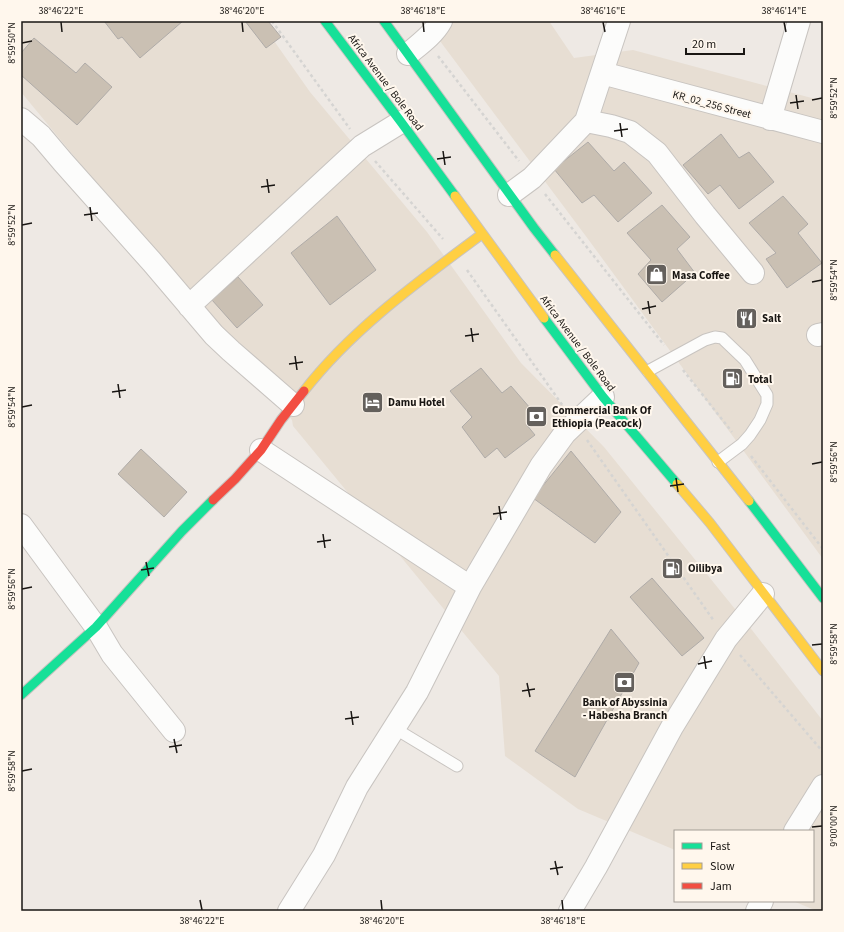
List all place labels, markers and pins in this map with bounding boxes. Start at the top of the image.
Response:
shop icon: Masa Coffee [643,262,669,288]
place label: Masa Coffee [672,268,730,283]
restaurant icon: Salt [733,305,759,331]
place label: Salt [762,311,782,326]
fuel station icon: Total [719,366,745,392]
place label: Total [748,372,773,387]
hotel icon: Damu Hotel [360,389,386,415]
place label: Damu Hotel [388,395,446,410]
bank icon: Commercial Bank Of Ethiopia (Peacock) [524,403,550,429]
place label: Commercial Bank Of Ethiopia (Peacock) [552,403,652,431]
fuel station icon: Oilibya [660,555,686,581]
place label: Oilibya [688,561,722,576]
bank icon: Bank of Abyssinia - Habesha Branch [612,669,638,695]
place label: Bank of Abyssinia - Habesha Branch [582,695,668,723]

